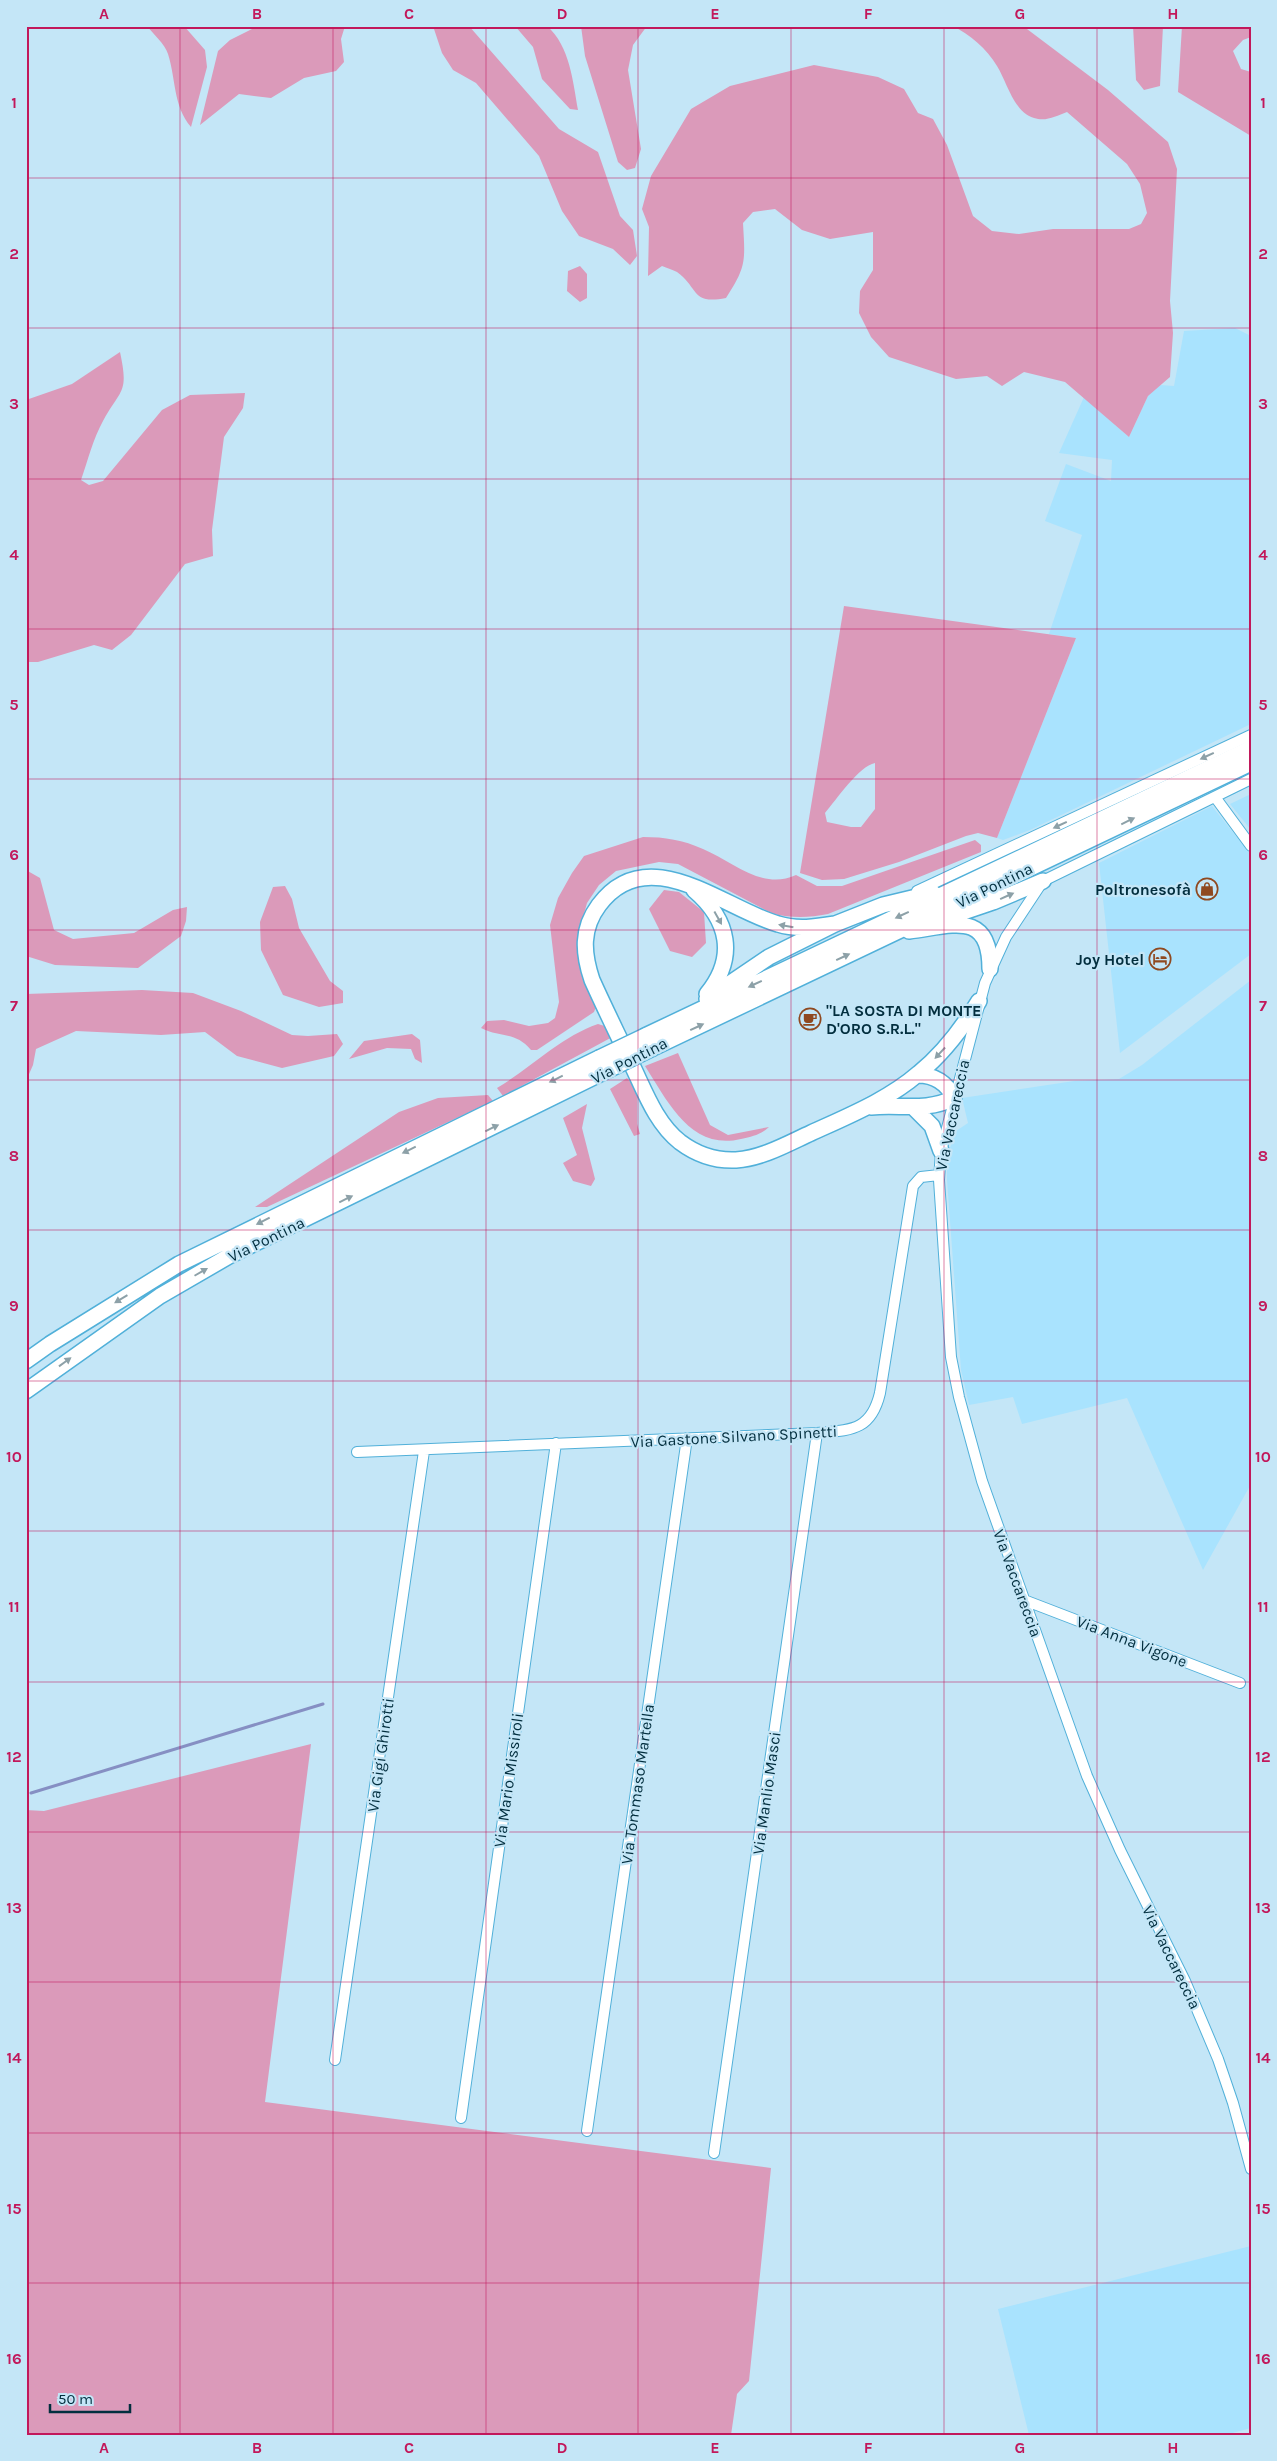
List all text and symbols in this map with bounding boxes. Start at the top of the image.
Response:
text: A [99,4,109,23]
text: B [252,4,262,23]
text: C [404,4,414,23]
text: D [557,4,568,23]
text: E [710,4,720,23]
text: F [864,4,873,23]
text: G [1015,4,1025,23]
text: H [1167,4,1179,23]
text: 1 [11,93,17,112]
text: 1 [1260,93,1266,112]
text: 2 [9,244,19,263]
text: 2 [1258,244,1268,263]
text: 3 [9,394,19,413]
text: 3 [1258,394,1268,413]
text: 4 [9,545,19,564]
text: 4 [1258,545,1268,564]
text: 5 [9,695,19,714]
text: 5 [1258,695,1268,714]
one-way arrow [1200,752,1214,760]
one-way arrow [1121,817,1135,825]
one-way arrow [1053,821,1067,829]
text: 6 [9,845,19,864]
text: 6 [1258,845,1268,864]
street label: Via Pontina [953,859,1036,912]
shop icon: Poltronesofà [1195,877,1219,901]
place label: Poltronesofà [1095,880,1191,899]
one-way arrow [1000,891,1014,899]
one-way arrow [714,911,723,925]
one-way arrow [895,911,909,919]
one-way arrow [778,921,794,929]
hotel icon: Joy Hotel [1148,947,1172,971]
place label: Joy Hotel [1076,950,1144,969]
one-way arrow [836,953,851,962]
one-way arrow [748,981,762,989]
text: 7 [10,996,18,1015]
text: 7 [1259,996,1267,1015]
place label: "LA SOSTA DI MONTE D'ORO S.R.L." [826,1001,981,1038]
cafe icon: "LA SOSTA DI MONTE D'ORO S.R.L." [798,1007,822,1031]
one-way arrow [689,1023,704,1031]
street label: Via Pontina [588,1033,670,1088]
one-way arrow [934,1047,946,1059]
street label: Via Vaccareccia [931,1058,974,1172]
one-way arrow [548,1075,563,1083]
one-way arrow [485,1124,499,1132]
text: 8 [9,1146,19,1165]
one-way arrow [402,1146,416,1154]
text: 8 [1258,1146,1268,1165]
one-way arrow [339,1195,353,1203]
street label: Via Pontina [225,1213,308,1266]
one-way arrow [256,1217,270,1225]
one-way arrow [194,1268,208,1277]
one-way arrow [114,1294,127,1304]
text: 9 [9,1296,19,1315]
text: 9 [1258,1296,1268,1315]
one-way arrow [58,1356,71,1367]
street label: Via Gastone Silvano Spinetti [630,1422,838,1451]
text: 10 [6,1447,22,1466]
text: 10 [1255,1447,1271,1466]
street label: Via Vaccareccia [989,1527,1046,1640]
text: 11 [8,1597,20,1616]
text: 11 [1257,1597,1269,1616]
street label: Via Anna Vigone [1074,1612,1190,1671]
street label: Via Gigi Ghirotti [363,1697,398,1813]
street label: Via Tommaso Martella [617,1703,658,1865]
street label: Via Mario Missiroli [490,1712,527,1848]
street label: Via Manlio Masci [748,1730,785,1856]
text: 12 [6,1747,22,1766]
text: 12 [1255,1747,1271,1766]
text: 13 [6,1898,22,1917]
text: 13 [1255,1898,1271,1917]
street label: Via Vaccareccia [1138,1902,1205,2012]
text: 14 [6,2048,22,2067]
text: 14 [1255,2048,1271,2067]
text: 15 [6,2199,22,2218]
text: 15 [1255,2199,1271,2218]
text: 16 [6,2349,22,2368]
text: 16 [1255,2349,1271,2368]
scale bar [50,2381,130,2413]
text: 50 m [58,2390,93,2408]
text: A [99,2438,109,2457]
text: B [252,2438,262,2457]
text: C [404,2438,414,2457]
text: D [557,2438,568,2457]
text: E [710,2438,720,2457]
text: F [864,2438,873,2457]
text: G [1015,2438,1025,2457]
text: H [1167,2438,1179,2457]

